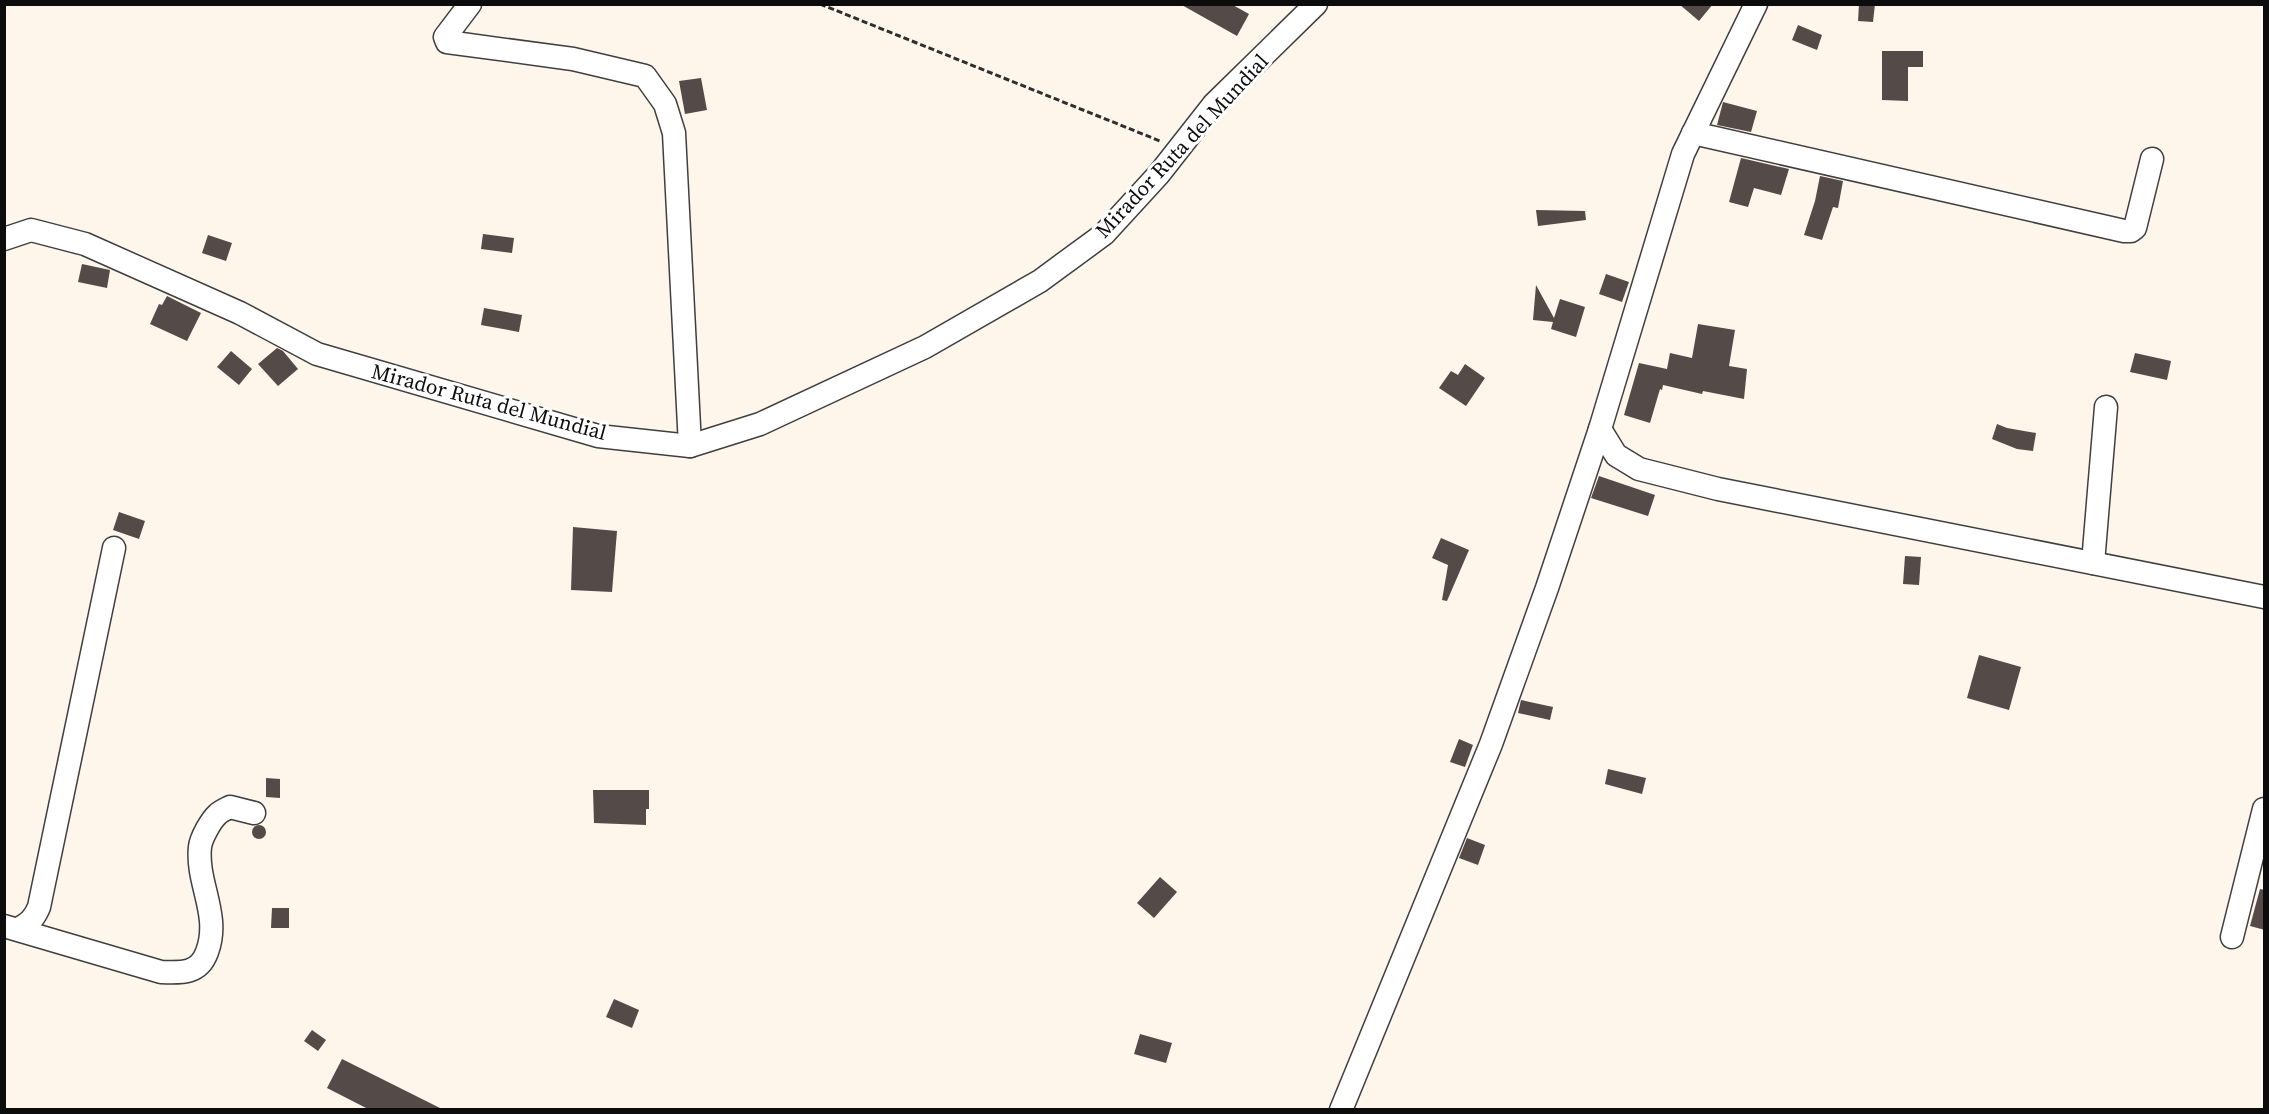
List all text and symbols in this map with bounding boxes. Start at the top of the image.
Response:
street label: Mirador Ruta del Mundial [1089,47,1275,244]
street label: Mirador Ruta del Mundial [369,356,610,447]

